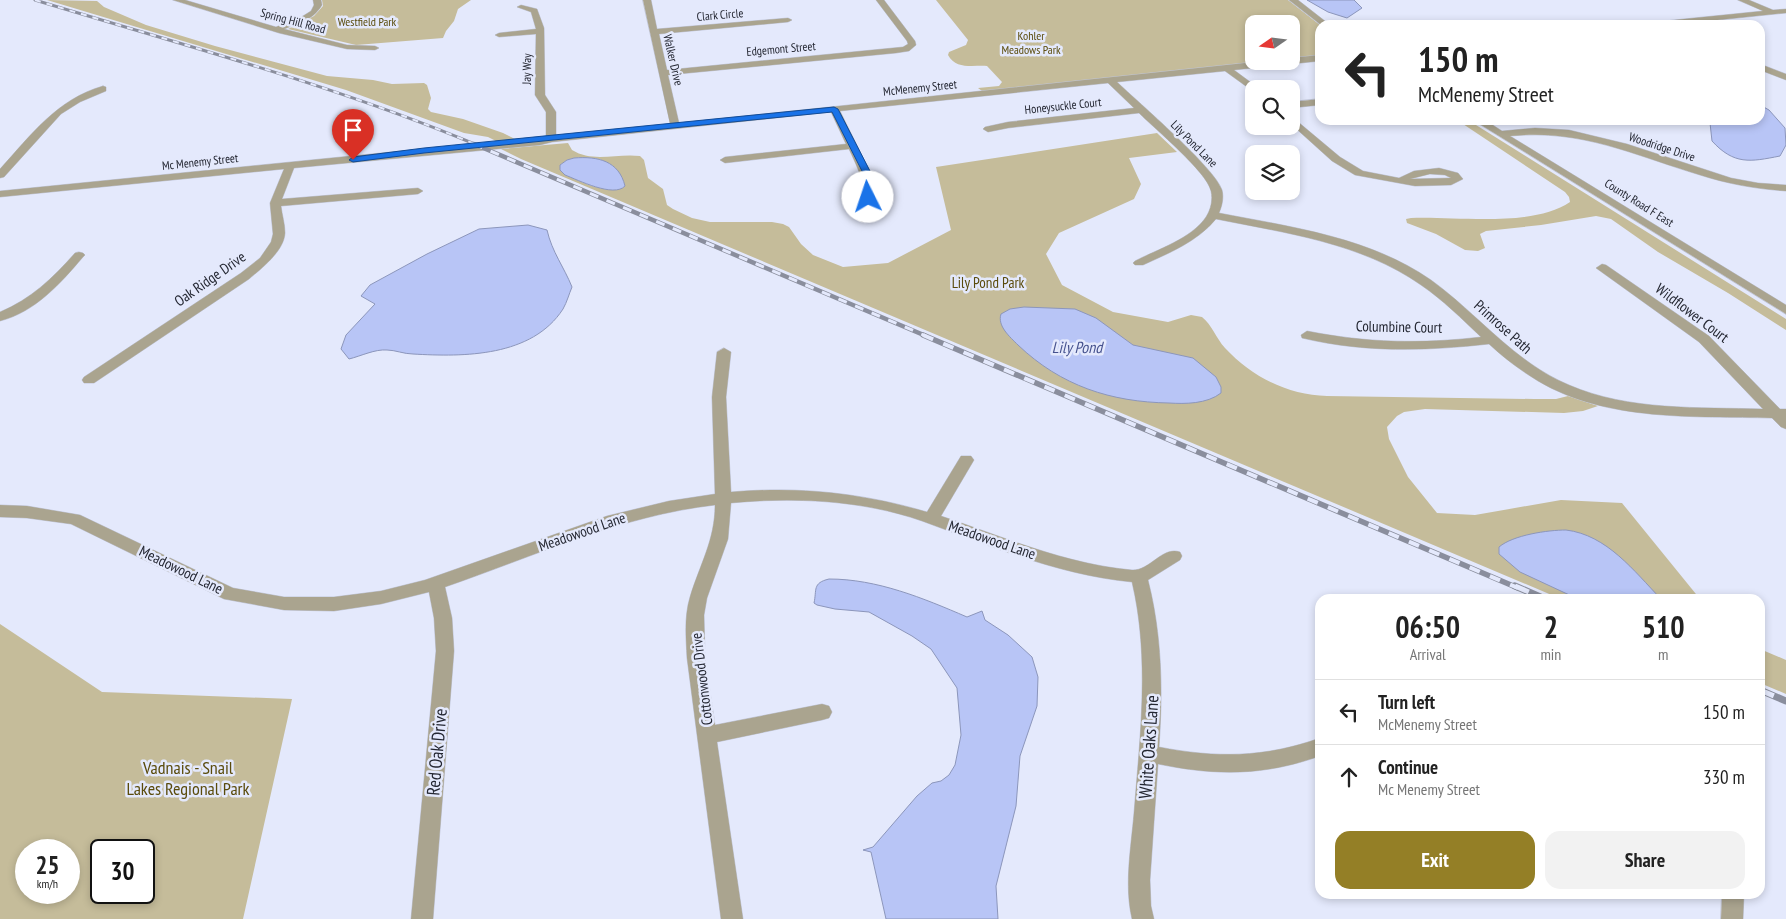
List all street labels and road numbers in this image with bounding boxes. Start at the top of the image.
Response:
street label: Spring Hill Road [259,5,327,36]
street label: Clark Circle [696,5,744,24]
street label: Walker Drive [660,33,687,87]
street label: Edgemont Street [746,38,817,59]
street label: Jay Way [519,53,534,86]
street label: McMenemy Street [882,76,958,99]
street label: Honeysuckle Court [1024,94,1103,117]
street label: Lily Pond Lane [1168,117,1221,170]
street label: Woodridge Drive [1627,129,1697,164]
street label: Mc Menemy Street [161,150,239,173]
street label: County Road F East [1602,175,1677,230]
street label: Oak Ridge Drive [170,247,249,310]
street label: Wildflower Court [1652,279,1733,346]
street label: Primrose Path [1470,296,1536,358]
street label: Columbine Court [1356,316,1442,337]
street label: Meadowood Lane [536,508,628,555]
street label: Meadowood Lane [946,516,1038,563]
street label: Meadowood Lane [136,541,226,598]
street label: Cottonwood Drive [686,632,717,726]
street label: White Oaks Lane [1133,694,1164,799]
street label: Red Oak Drive [421,708,452,796]

